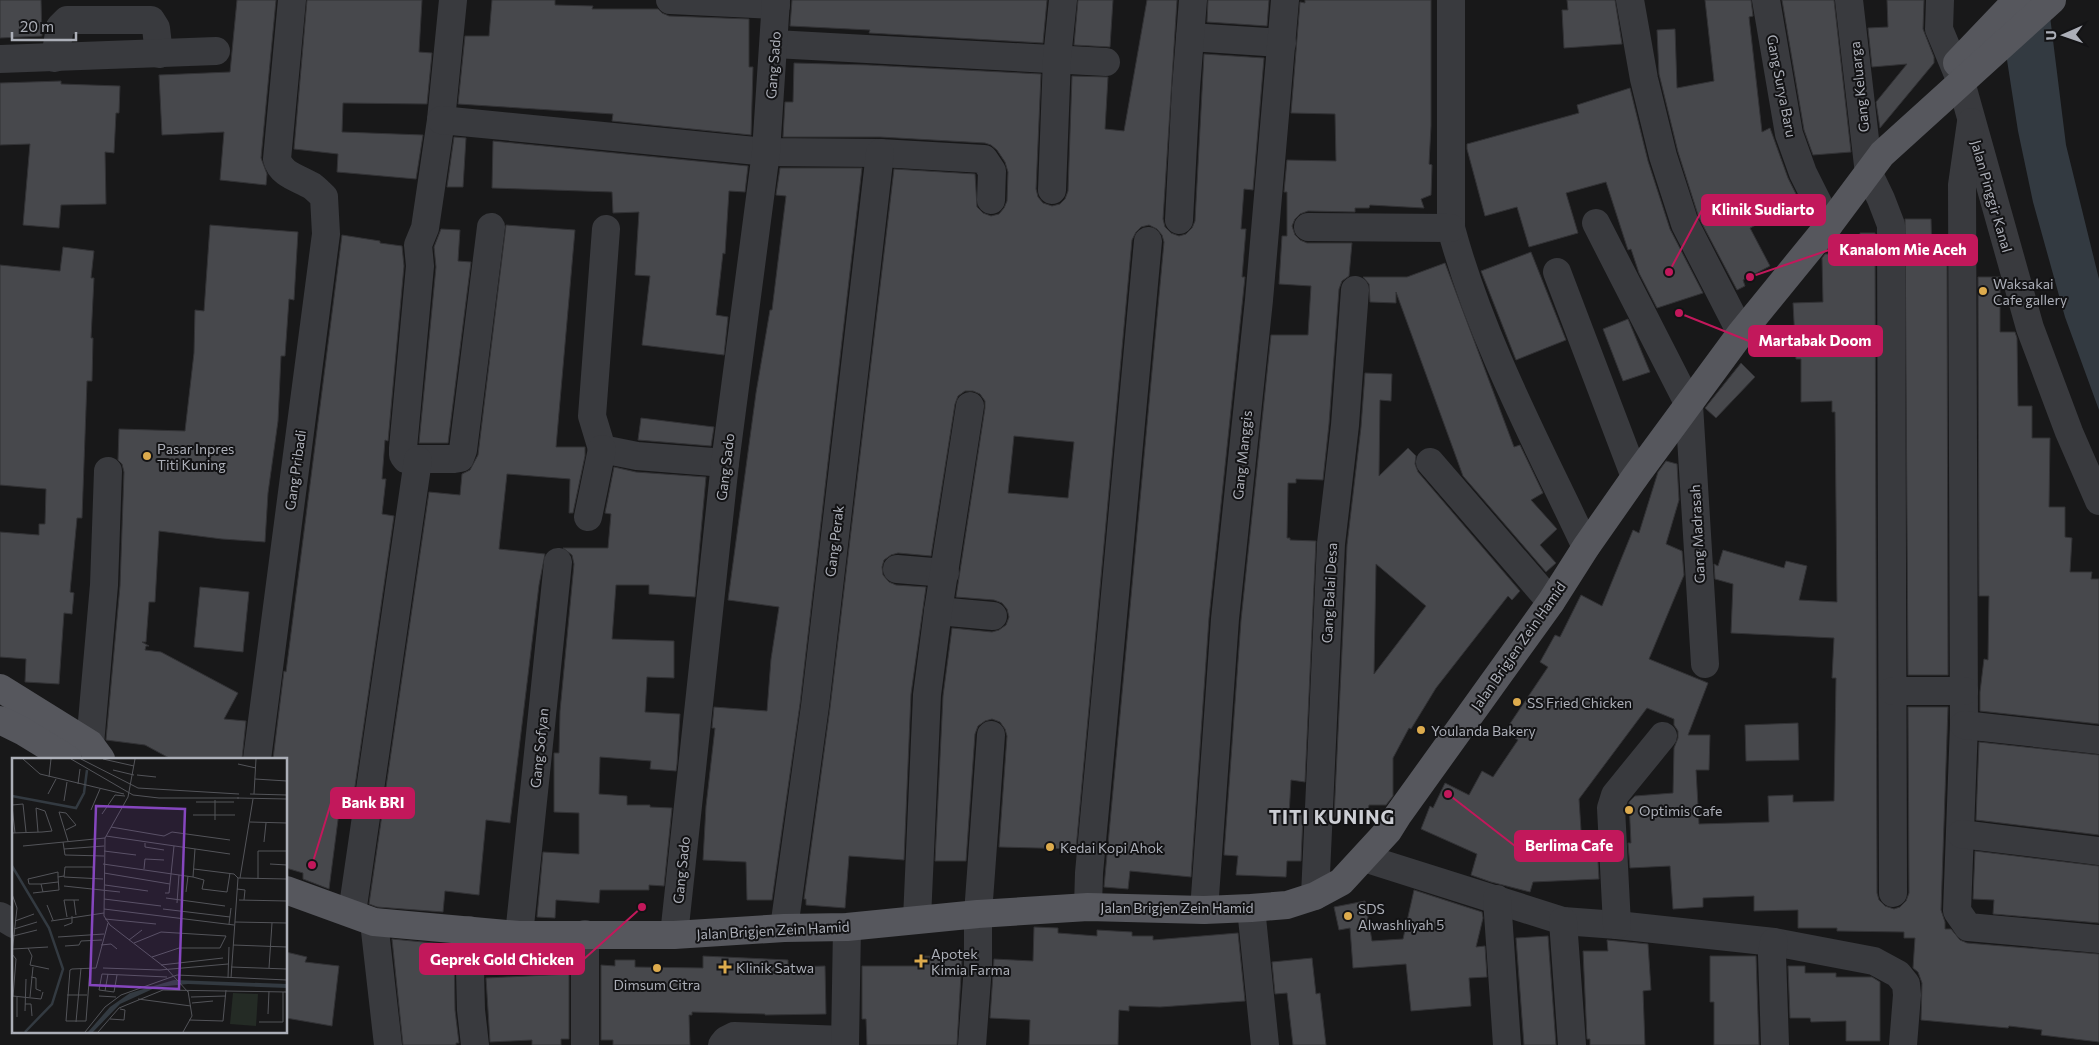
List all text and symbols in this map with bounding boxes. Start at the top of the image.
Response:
scale bar [12,10,76,42]
north arrow [2039,10,2089,60]
text: 20 m [20,17,54,35]
text: U [2042,30,2059,41]
street label: Gang Sado [762,31,784,99]
street label: Gang Surya Baru [1764,33,1800,139]
street label: Gang Keluarga [1846,41,1872,133]
street label: Jalan Pinggir Kanal [1968,138,2016,254]
callout: Klinik Sudiarto [1702,195,1825,225]
text: Klinik Sudiarto [1712,200,1814,218]
callout: Kanalom Mie Aceh [1829,235,1977,265]
text: Kanalom Mie Aceh [1839,240,1967,258]
place label: Waksakai Cafe gallery [1993,275,2067,308]
marker: Waksakai Cafe gallery [1977,285,1989,297]
callout: Martabak Doom [1749,326,1882,356]
text: Martabak Doom [1759,331,1871,349]
street label: Gang Manggis [1229,410,1255,500]
street label: Gang Pribadi [281,429,309,511]
street label: Gang Sado [712,432,738,502]
place label: Pasar Inpres Titi Kuning [157,440,234,473]
marker: Pasar Inpres Titi Kuning [141,450,153,462]
street label: Gang Madrasah [1686,484,1708,584]
street label: Gang Perak [821,504,847,578]
street label: Gang Balai Desa [1318,542,1340,644]
street label: Jalan Brigjen Zein Hamid [1467,578,1569,714]
place label: SS Fried Chicken [1527,694,1632,711]
marker: SS Fried Chicken [1511,696,1523,708]
street label: Gang Sofyan [526,707,552,789]
place label: Youlanda Bakery [1431,722,1536,739]
marker: Youlanda Bakery [1415,724,1427,736]
inset map [12,758,288,1032]
callout: Bank BRI [331,788,414,818]
text: Bank BRI [341,793,405,811]
place label: Optimis Cafe [1639,802,1722,819]
marker: Optimis Cafe [1623,804,1635,816]
district label: TITI KUNING [1269,805,1395,828]
callout: Berlima Cafe [1515,831,1623,861]
street label: Gang Sado [669,835,693,905]
text: Berlima Cafe [1525,836,1613,854]
place label: Kedai Kopi Ahok [1060,839,1164,856]
marker: Kedai Kopi Ahok [1044,841,1056,853]
street label: Jalan Brigjen Zein Hamid [1100,899,1254,916]
place label: SDS Alwashliyah 5 [1358,900,1444,933]
marker: SDS Alwashliyah 5 [1342,910,1354,922]
street label: Jalan Brigjen Zein Hamid [696,918,850,942]
callout: Geprek Gold Chicken [420,944,584,974]
place label: Apotek Kimia Farma [931,945,1010,978]
text: Geprek Gold Chicken [430,950,574,968]
marker: Apotek Kimia Farma [915,955,927,967]
place label: Klinik Satwa [736,959,814,976]
marker: Klinik Satwa [718,960,732,974]
marker: Dimsum Citra [651,962,663,974]
place label: Dimsum Citra [614,976,700,993]

